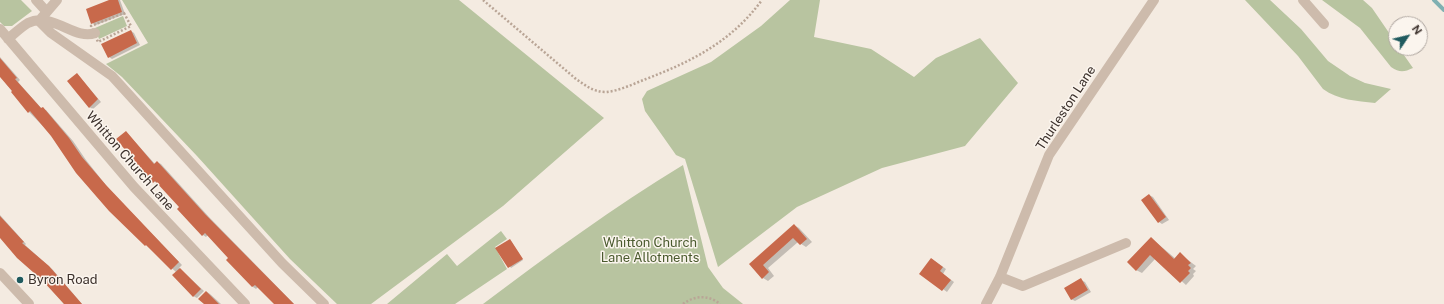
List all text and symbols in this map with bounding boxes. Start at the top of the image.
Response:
north arrow [1388,16,1428,56]
text: N [1410,23,1424,37]
street label: Thurleston Lane [1033,63,1099,153]
street label: Whitton Church Lane [83,108,177,214]
park label: Whitton Church Lane Allotments [601,235,699,266]
place label: Byron Road [28,272,97,288]
marker: Byron Road [15,275,25,285]

